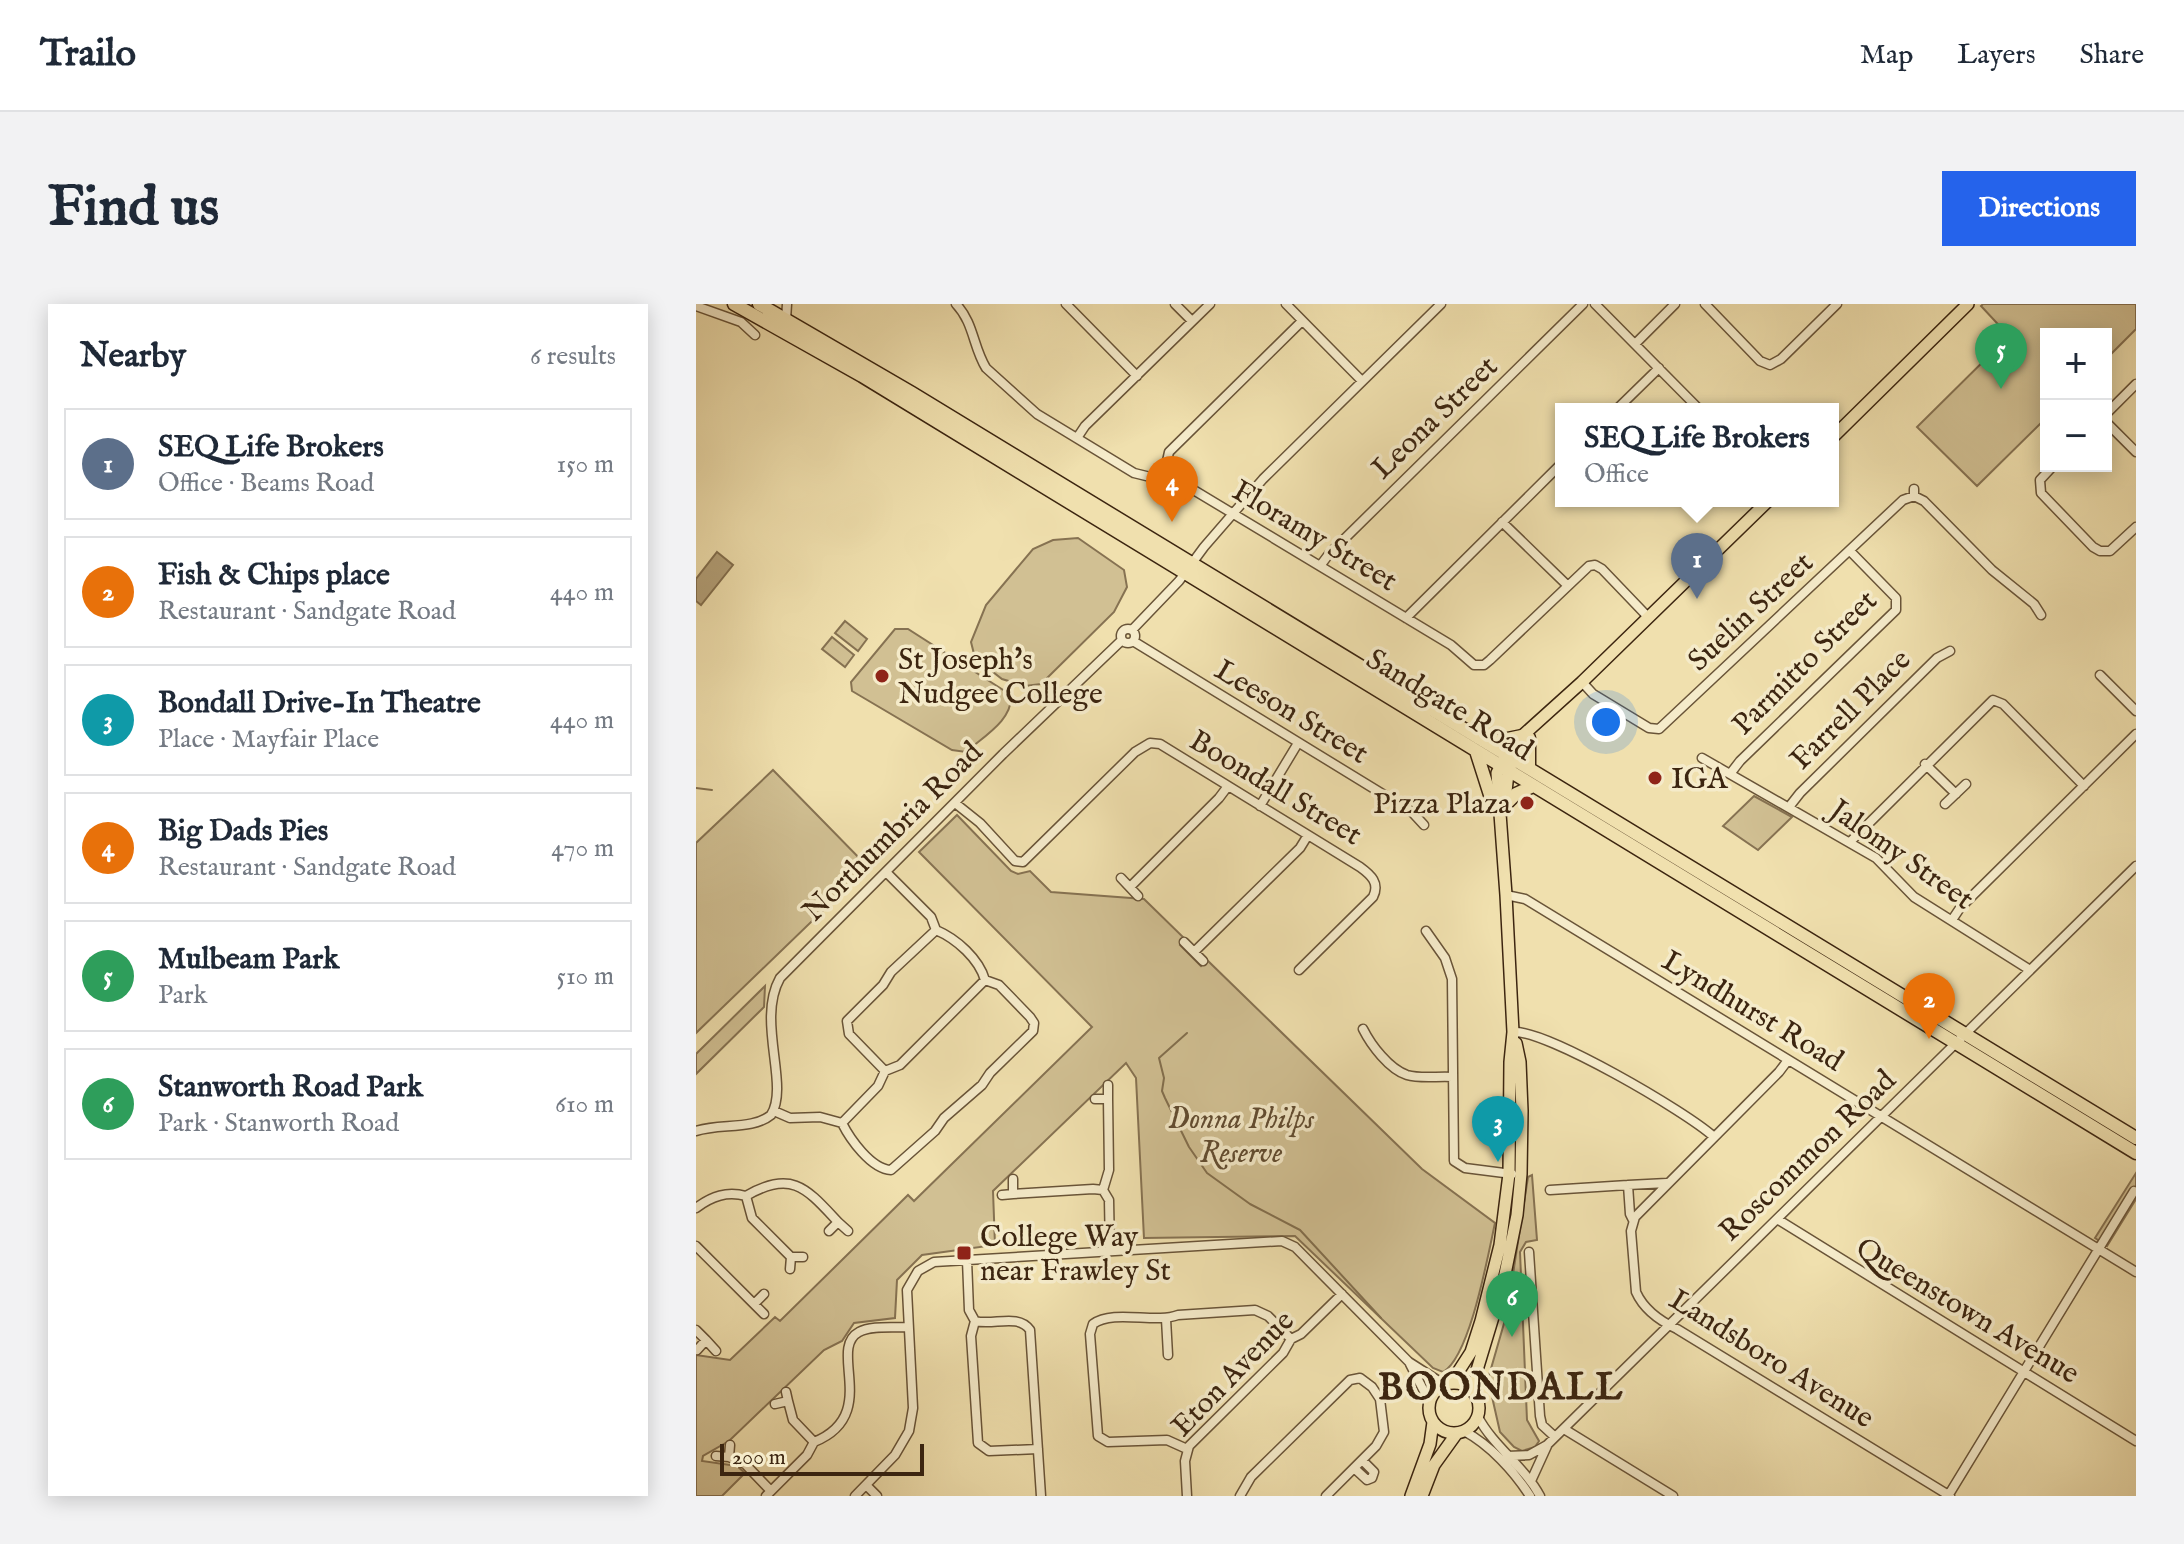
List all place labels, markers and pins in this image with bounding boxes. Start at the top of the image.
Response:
pin: 5 [1975,323,2027,389]
pin: 4 [1146,456,1198,522]
pin: 1 [1671,533,1723,599]
place label: St Joseph's Nudgee College [898,642,1103,714]
marker: St Joseph's Nudgee College [873,667,891,685]
place label: IGA [1671,761,1728,799]
marker: IGA [1646,769,1664,787]
place label: Pizza Plaza [1373,786,1511,824]
marker: Pizza Plaza [1518,794,1536,812]
pin: 2 [1903,973,1955,1039]
pin: 3 [1472,1096,1524,1162]
place label: College Way near Frawley St [980,1219,1171,1291]
marker: College Way near Frawley St [955,1244,973,1262]
pin: 6 [1486,1271,1538,1337]

